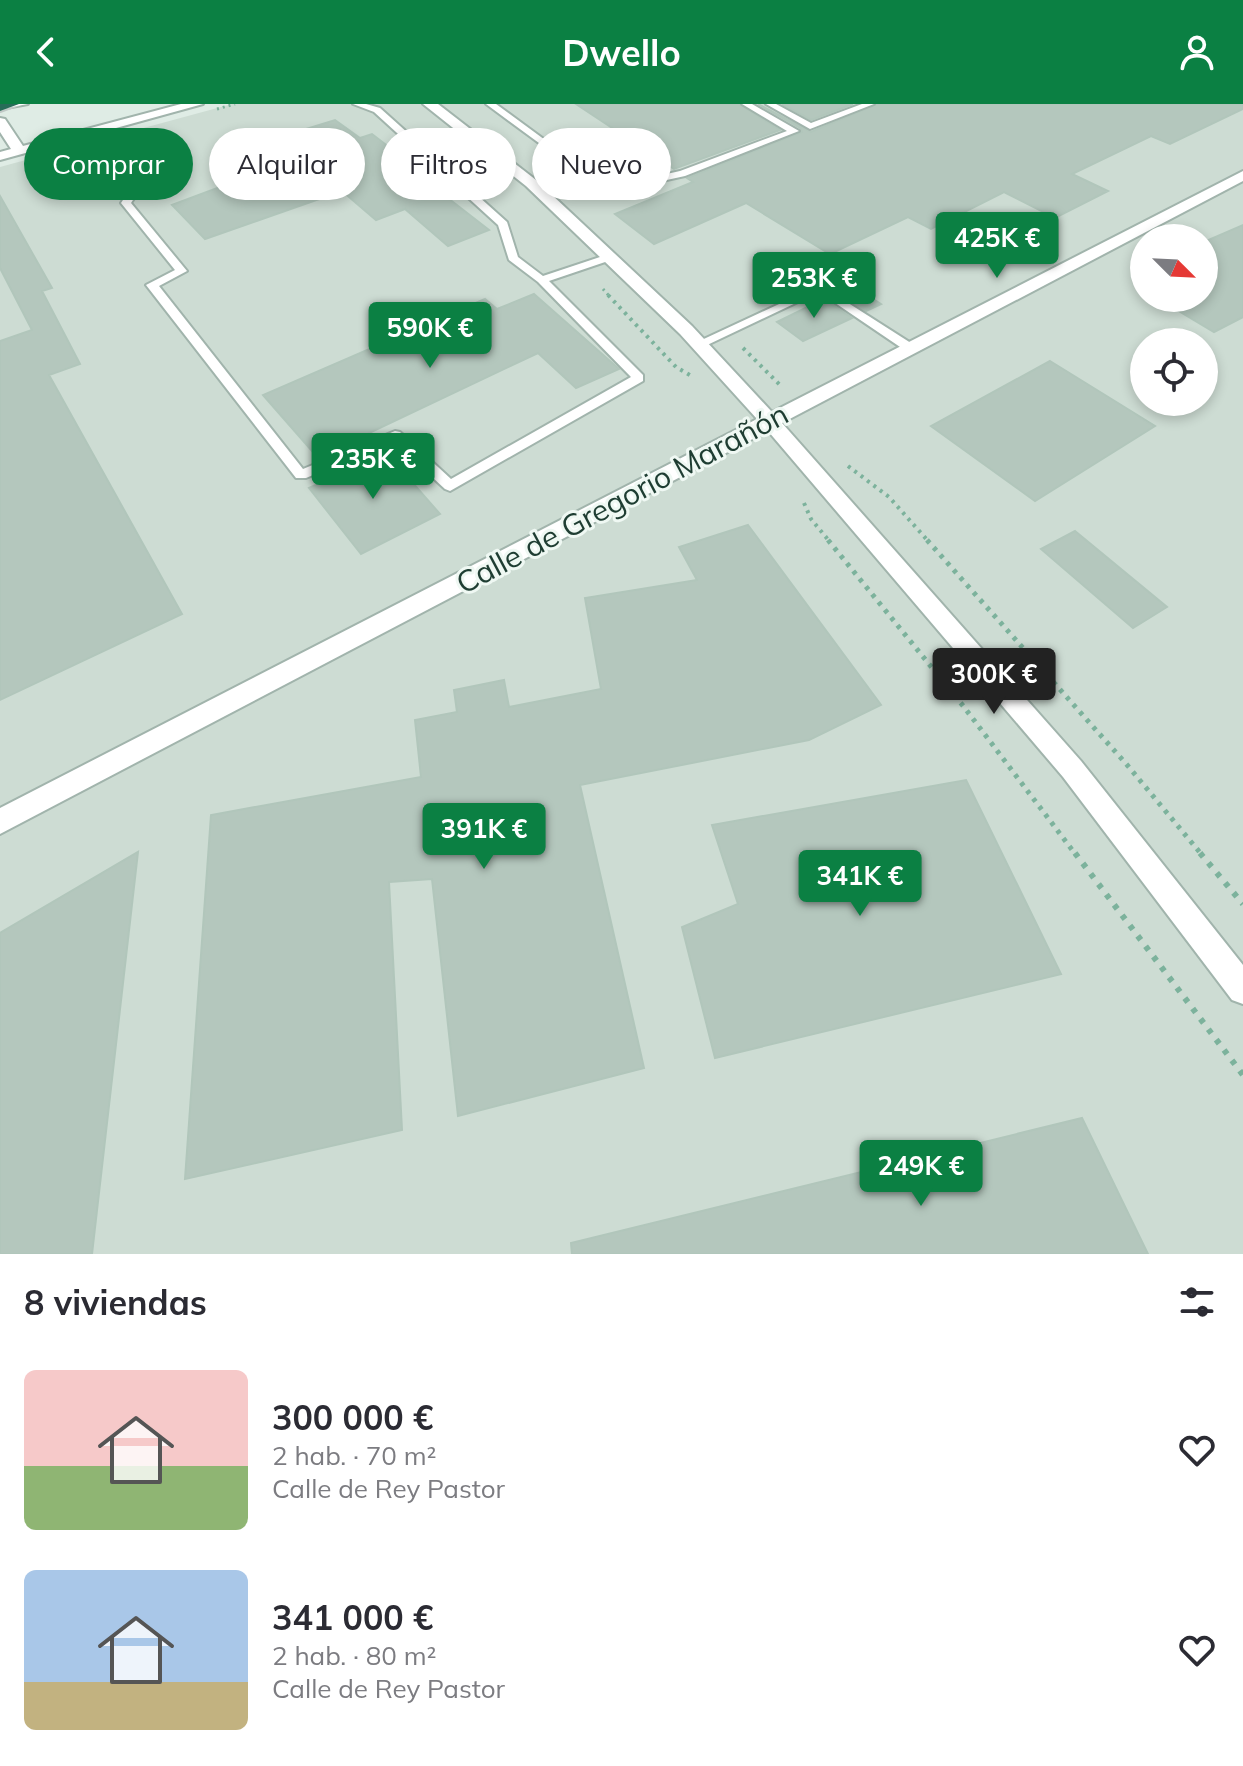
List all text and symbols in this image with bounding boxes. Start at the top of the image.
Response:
icon: back [24,30,68,74]
text: Dwello [562,30,681,75]
icon: person [1175,30,1219,74]
chip: Comprar [24,128,193,200]
chip: Alquilar [209,128,365,200]
chip: Filtros [381,128,516,200]
chip: Nuevo [532,128,671,200]
pin: 425K € [932,212,1062,280]
text: 425K € [954,221,1040,254]
north arrow [1130,224,1218,312]
map controls [1130,224,1218,416]
pin: 253K € [749,252,879,320]
text: 253K € [771,261,857,294]
pin: 590K € [365,302,495,370]
text: 590K € [387,311,473,344]
button: locate [1130,328,1218,416]
street label: Calle de Gregorio Marañón [449,394,795,602]
pin: 235K € [308,433,438,501]
text: 235K € [330,442,416,475]
pin: 300K € [929,648,1059,716]
text: 300K € [951,657,1037,690]
pin: 391K € [419,803,549,871]
text: 391K € [441,812,527,845]
pin: 341K € [795,850,925,918]
text: 341K € [817,859,903,892]
pin: 249K € [856,1140,986,1208]
text: 249K € [878,1149,964,1182]
icon: filters [1175,1280,1219,1324]
text: 8 viviendas [24,1281,207,1324]
text: 300 000 € [272,1396,433,1439]
icon: home [88,1402,184,1498]
icon: heart [1175,1428,1219,1472]
text: 2 hab. · 70 m² [272,1439,436,1472]
text: Calle de Rey Pastor [272,1472,505,1505]
text: 341 000 € [272,1596,433,1639]
icon: home [88,1602,184,1698]
icon: heart [1175,1628,1219,1672]
text: 2 hab. · 80 m² [272,1639,436,1672]
text: Calle de Rey Pastor [272,1672,505,1705]

